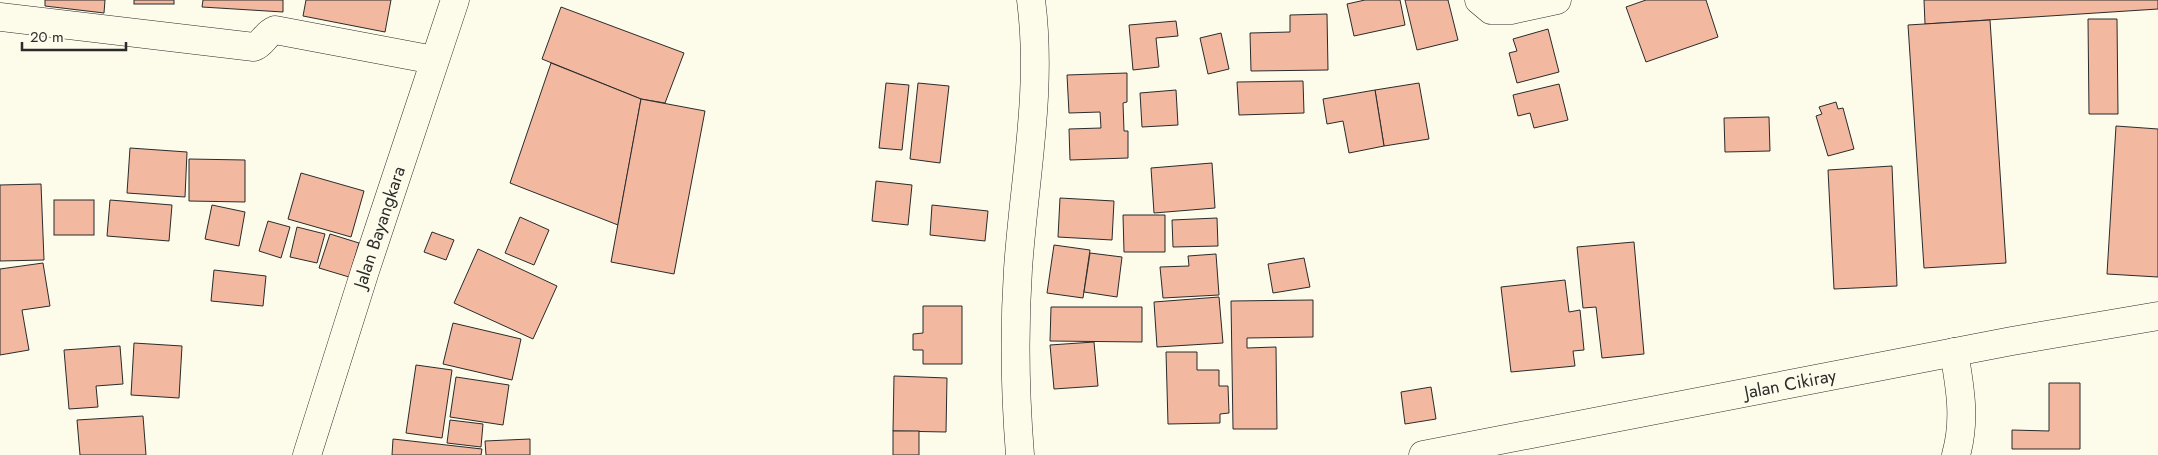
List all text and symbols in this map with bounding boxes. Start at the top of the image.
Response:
scale bar [22,20,126,52]
text: 20 m [30,26,64,48]
street label: Jalan Bayangkara [347,163,412,293]
street label: Jalan Cikiray [1740,362,1838,406]

